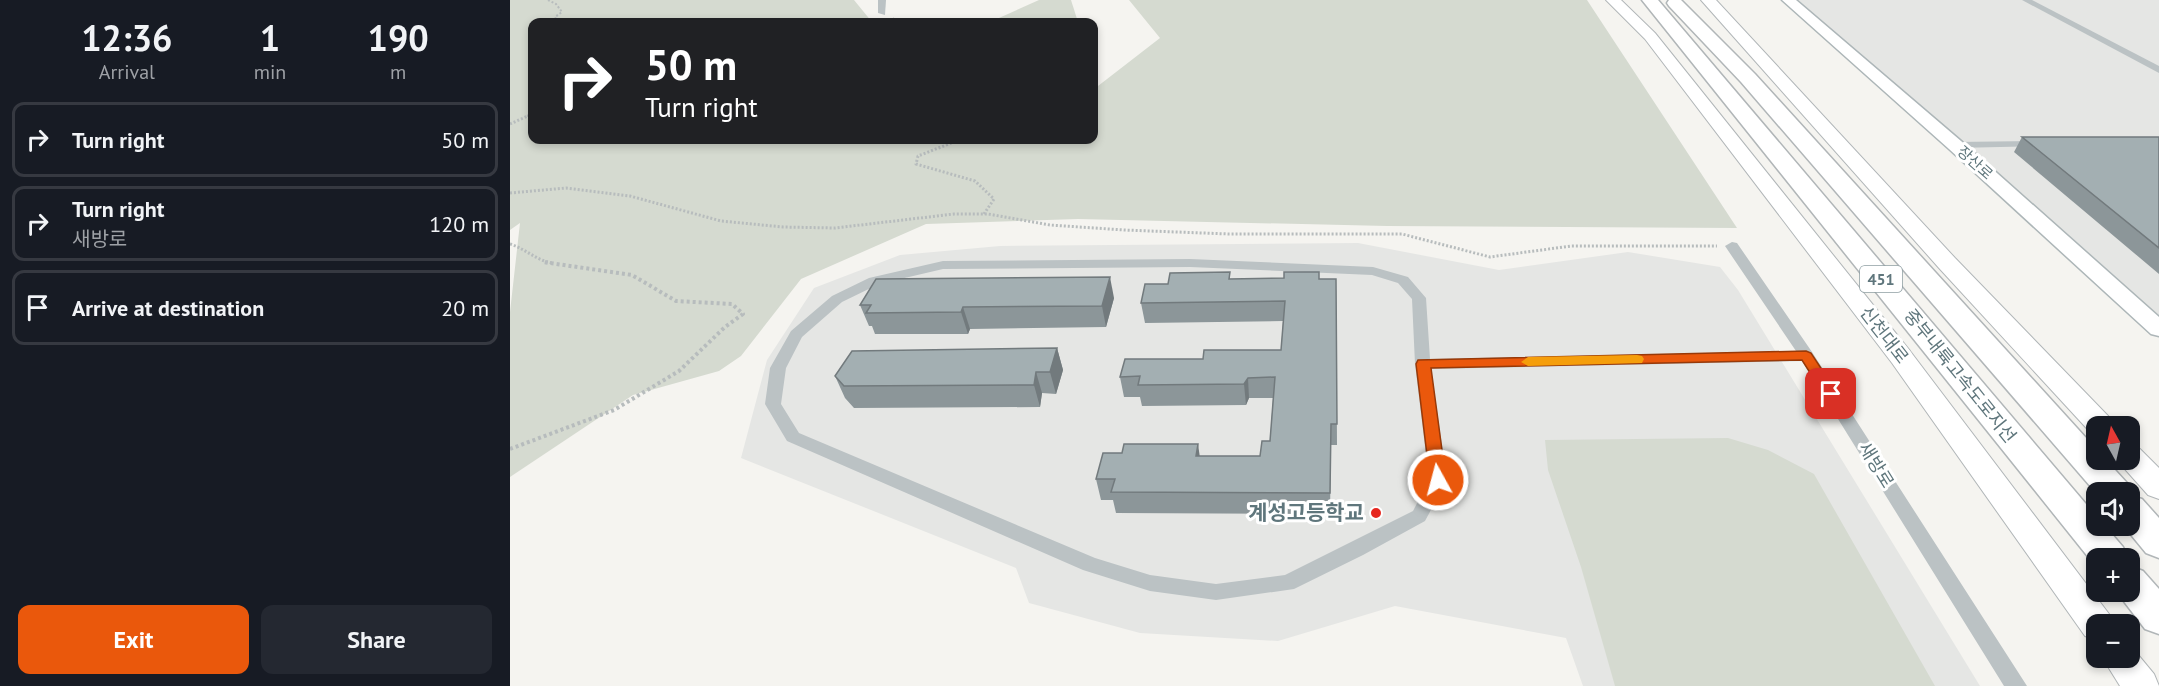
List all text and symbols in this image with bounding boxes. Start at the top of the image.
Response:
text: 12:36 [81,14,173,61]
text: 1 [260,14,280,61]
text: 190 [368,14,429,61]
text: 50 m [645,37,737,92]
icon: right [546,42,624,120]
text: Arrival [99,59,155,85]
text: min [254,59,286,85]
text: m [390,59,406,85]
text: Turn right [645,90,758,124]
icon: right [21,123,54,156]
text: Turn right [72,126,164,154]
text: 50 m [441,126,489,154]
street label: 장산로 [1954,142,1997,184]
text: Turn right [72,195,164,223]
icon: right [21,207,54,240]
text: 120 m [429,210,489,238]
text: 새방로 [72,226,127,252]
road number: 451 [1860,266,1902,292]
icon: arrive [21,291,54,324]
text: Arrive at destination [72,294,264,322]
text: 20 m [441,294,489,322]
street label: 신천대로 [1855,302,1914,368]
street label: 중부내륙고속도로지선 [1899,304,2021,447]
pin [1805,368,1856,419]
icon: arrive [1814,377,1847,410]
north arrow [2086,416,2140,470]
map controls [2086,416,2140,668]
street label: 새방로 [1854,438,1899,492]
position arrow [1406,448,1470,512]
button: sound [2086,482,2140,536]
place label: 계성고등학교 [1248,499,1364,526]
marker: 계성고등학교 [1369,506,1383,520]
button: + [2086,548,2140,602]
button: Exit [18,605,249,674]
button: Share [261,605,492,674]
button: − [2086,614,2140,668]

